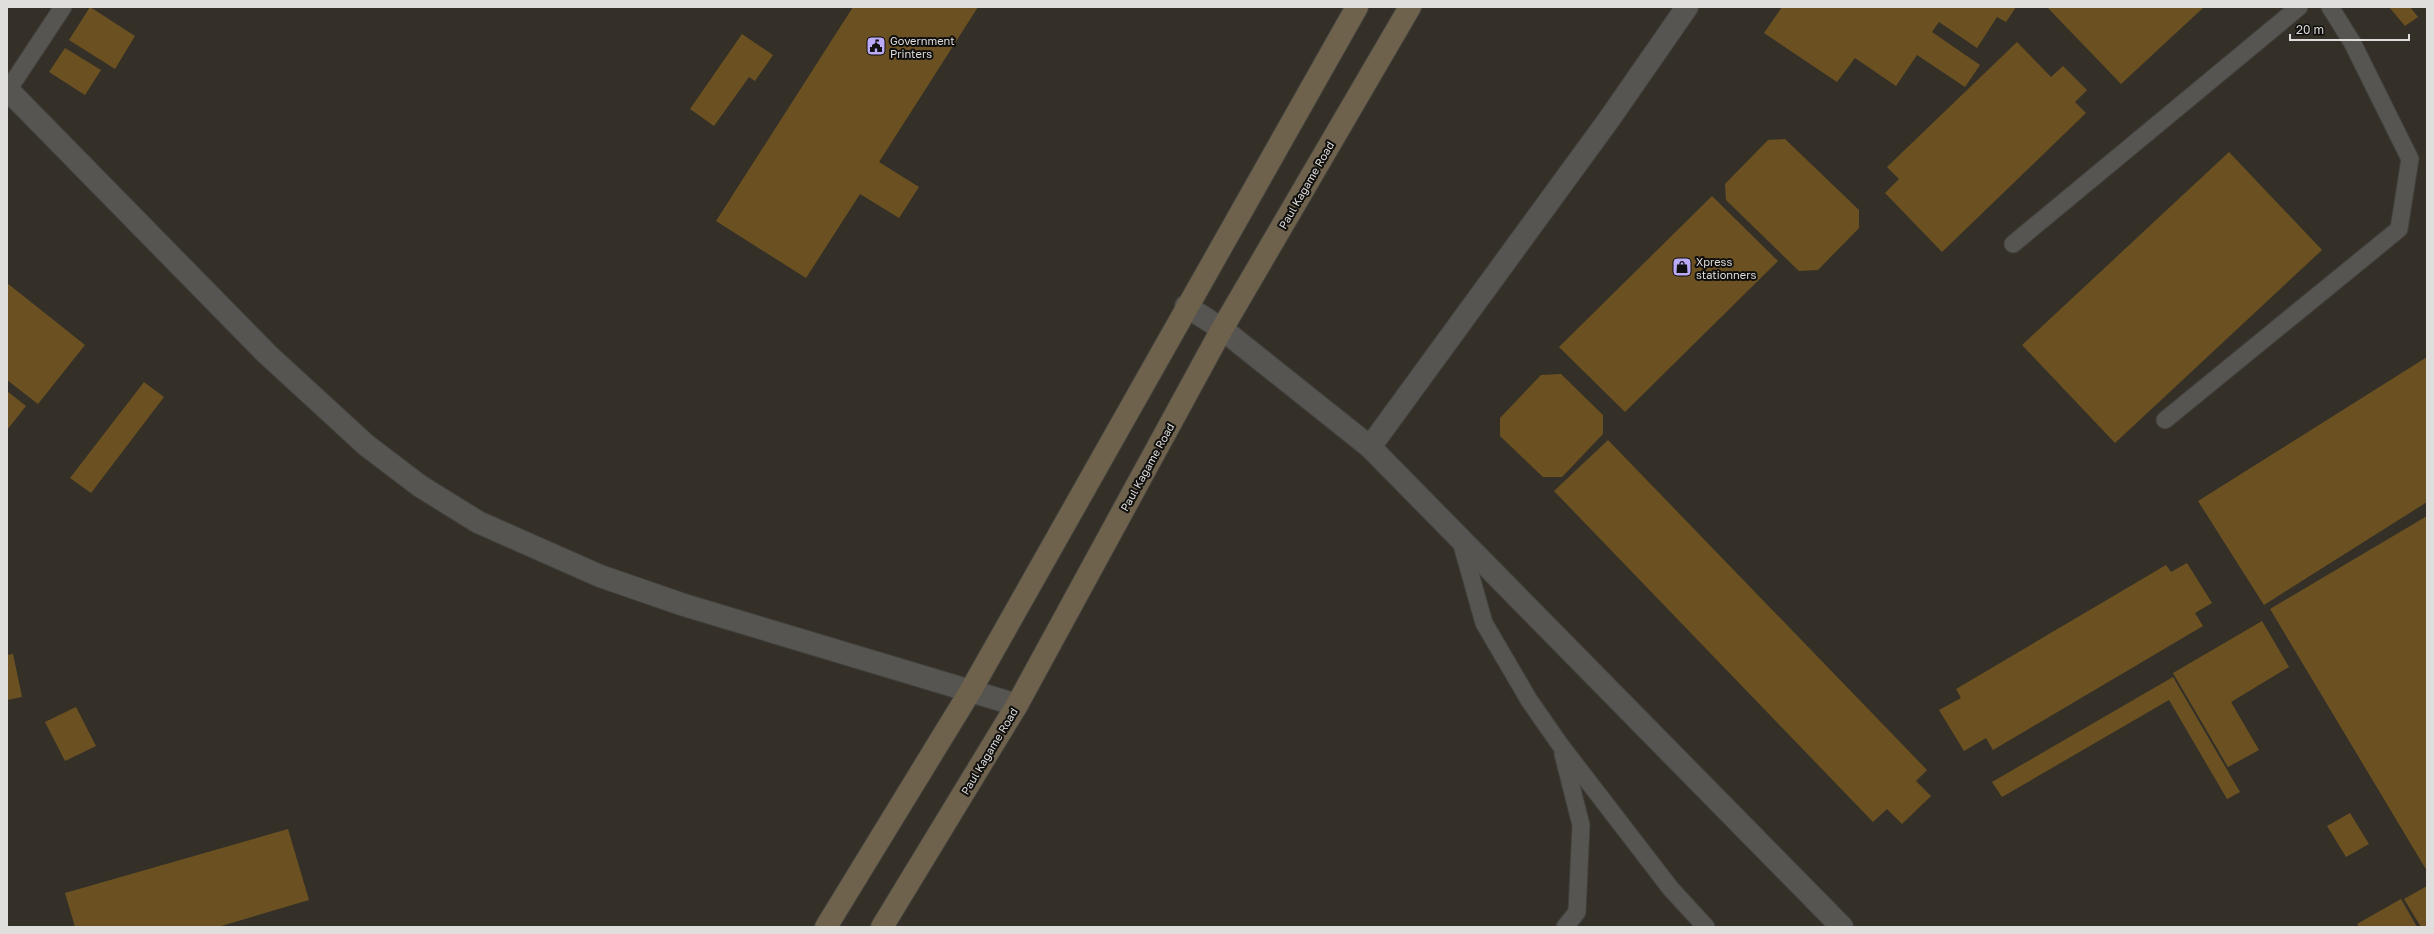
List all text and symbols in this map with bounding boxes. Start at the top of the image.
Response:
scale bar [2290,16,2409,42]
text: 20 m [2296,22,2324,37]
place label: Government Printers [890,34,955,60]
public building icon: Government Printers [865,35,887,57]
street label: Paul Kagame Road [1276,139,1336,231]
place label: Xpress stationners [1696,255,1756,281]
shop icon: Xpress stationners [1671,256,1693,278]
street label: Paul Kagame Road [1117,421,1177,513]
street label: Paul Kagame Road [958,705,1020,797]

